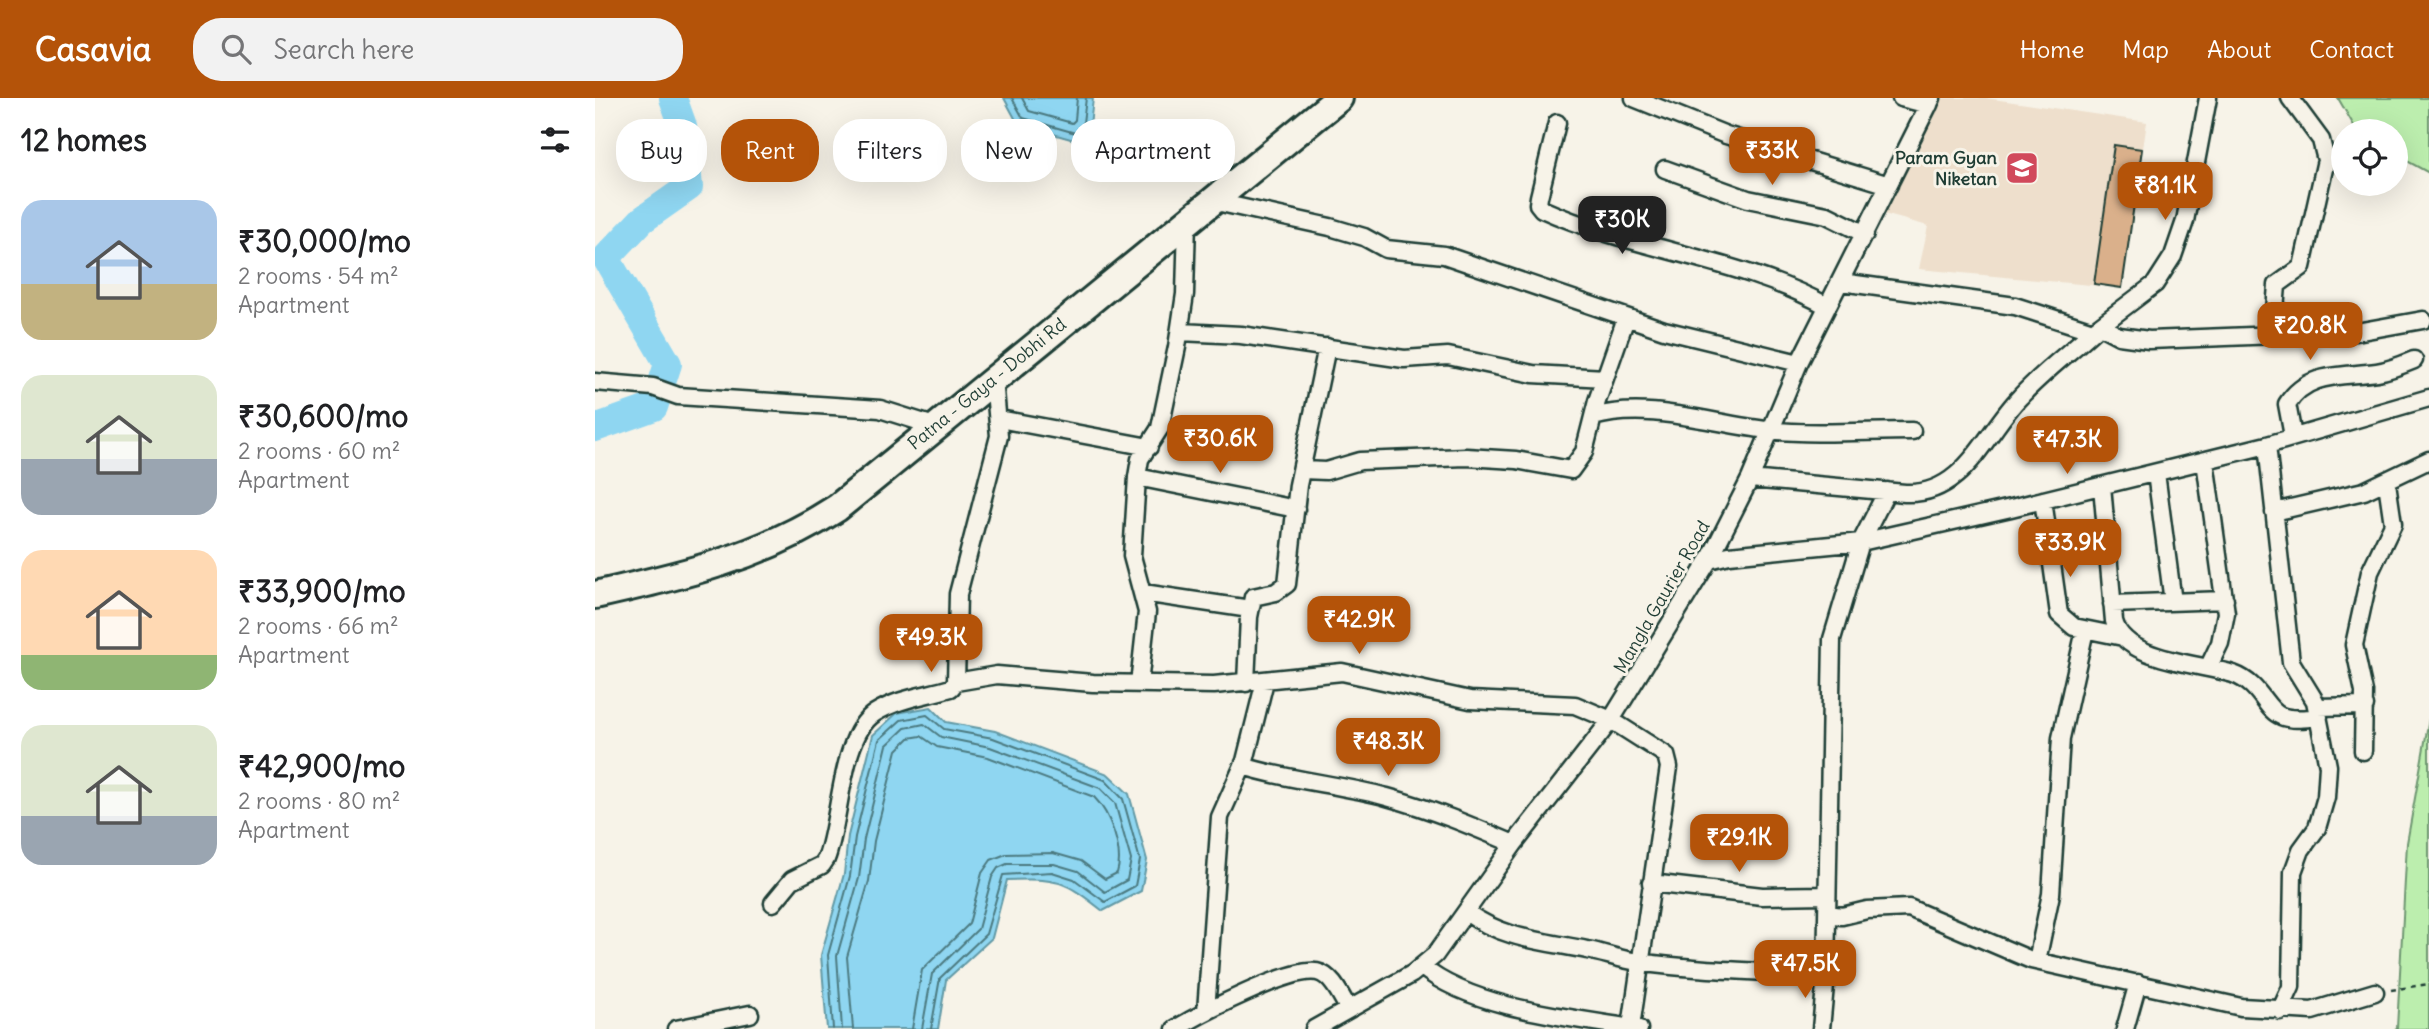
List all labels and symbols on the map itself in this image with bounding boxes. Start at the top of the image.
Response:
pin: ₹33K [1731,127,1813,187]
place label: Param Gyan Niketan [1895,146,1998,190]
school or university icon: Param Gyan Niketan [2003,149,2041,187]
pin: ₹81.1K [2108,162,2222,222]
pin: ₹30K [1581,197,1663,256]
pin: ₹20.8K [2253,302,2367,362]
street label: Patna - Gaya - Dobhi Rd [903,312,1071,455]
pin: ₹30.6K [1163,416,1277,475]
pin: ₹47.3K [2010,416,2124,476]
street label: Mangla Gaurier Road [1609,516,1715,677]
pin: ₹33.9K [2013,519,2127,579]
pin: ₹42.9K [1302,596,1416,656]
pin: ₹49.3K [874,614,988,674]
pin: ₹48.3K [1331,718,1445,778]
pin: ₹29.1K [1682,814,1796,874]
pin: ₹47.5K [1748,940,1862,1000]

